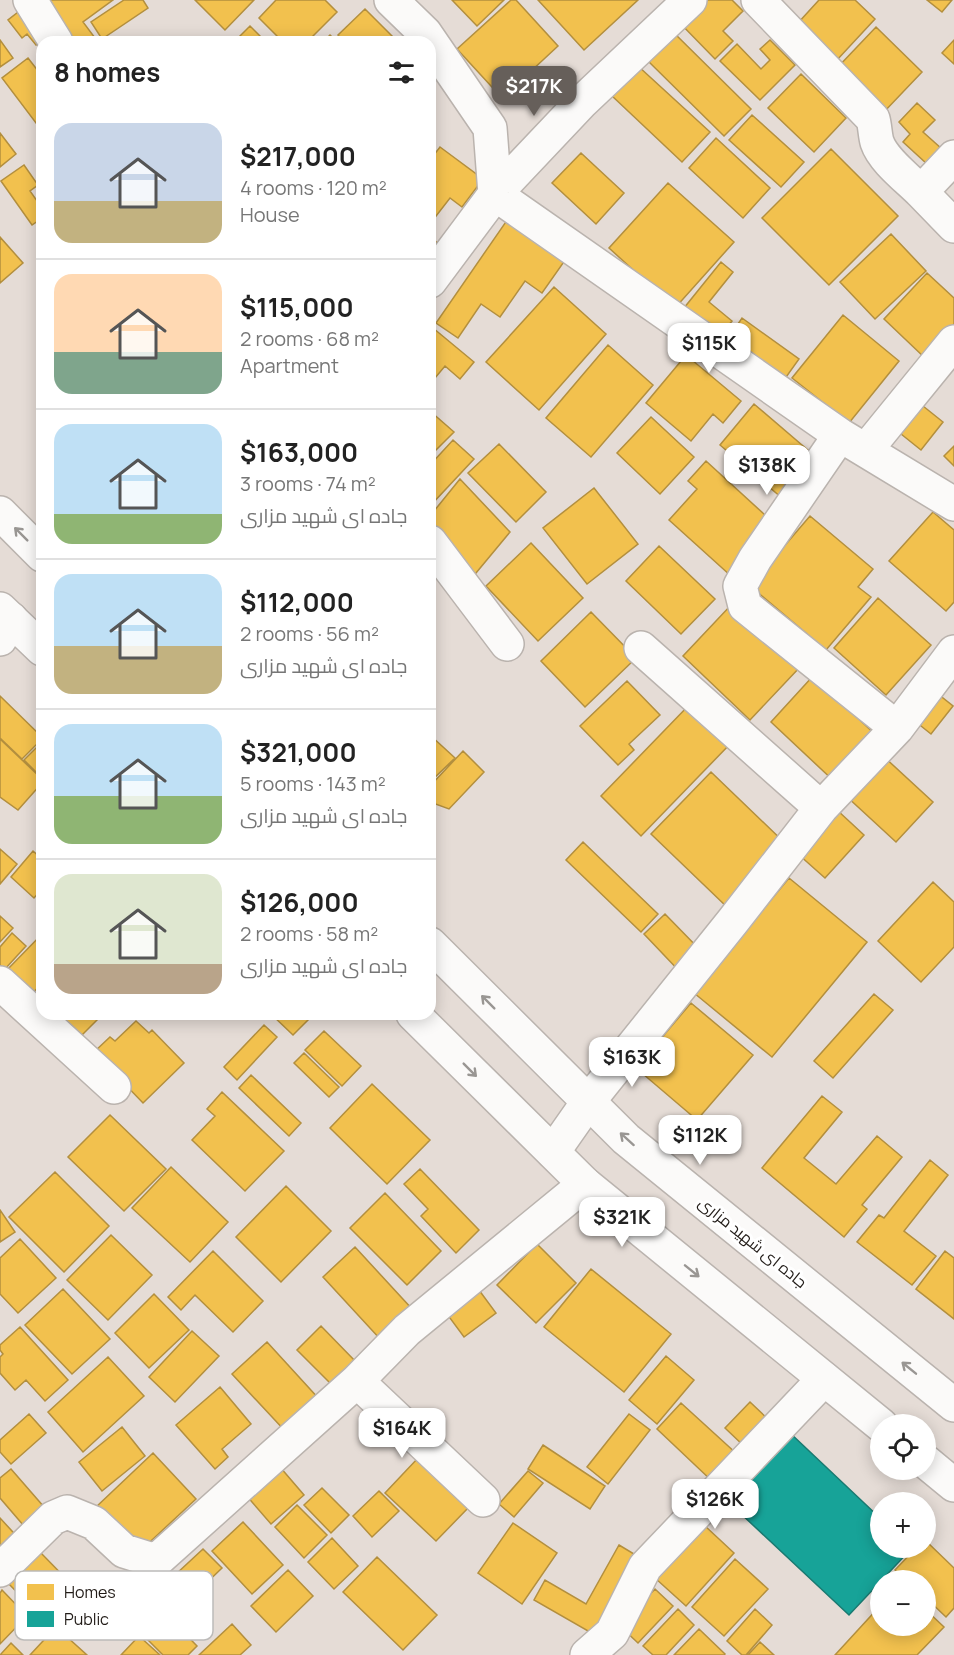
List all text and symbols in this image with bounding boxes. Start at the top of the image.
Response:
text: 8 homes [54,54,160,90]
icon: filters [385,56,418,89]
pin: $217K [492,66,576,117]
text: $217K [506,72,562,99]
text: $217,000 [240,138,356,174]
icon: home [102,147,174,219]
text: 4 rooms · 120 m² [240,174,387,201]
text: House [240,201,300,228]
text: $115,000 [240,289,354,325]
icon: home [102,298,174,370]
pin: $115K [667,323,751,374]
text: 2 rooms · 68 m² [240,325,379,352]
text: $115K [682,329,736,356]
text: Apartment [240,352,339,379]
text: $163,000 [240,434,358,470]
pin: $138K [725,445,809,496]
icon: home [102,448,174,520]
text: $138K [738,451,796,478]
text: 3 rooms · 74 m² [240,470,376,497]
text: جاده ای شهید مزاری [240,502,407,529]
one-way arrow [14,526,29,541]
text: $112,000 [240,584,354,620]
icon: home [102,598,174,670]
text: 2 rooms · 56 m² [240,620,379,647]
text: جاده ای شهید مزاری [240,652,407,679]
text: $321,000 [240,734,357,770]
icon: home [102,748,174,820]
text: 5 rooms · 143 m² [240,770,386,797]
text: جاده ای شهید مزاری [240,802,407,829]
text: $126,000 [240,884,359,920]
icon: home [102,898,174,970]
text: 2 rooms · 58 m² [240,920,378,947]
text: جاده ای شهید مزاری [240,952,407,979]
one-way arrow [481,994,496,1009]
pin: $163K [590,1037,674,1088]
text: $163K [603,1043,661,1070]
one-way arrow [462,1062,477,1077]
pin: $112K [658,1115,742,1166]
text: $112K [673,1121,727,1148]
one-way arrow [620,1132,635,1146]
street label: جاده ای شهید مزاری [694,1191,812,1293]
pin: $321K [580,1197,664,1248]
text: $321K [593,1203,651,1230]
one-way arrow [683,1265,699,1278]
one-way arrow [901,1362,917,1375]
pin: $164K [360,1408,444,1459]
text: $164K [373,1414,431,1441]
map controls [870,1414,936,1636]
button: locate [870,1414,936,1480]
pin: $126K [673,1479,757,1530]
text: $126K [686,1485,744,1512]
button: + [870,1492,936,1558]
button: − [870,1570,936,1636]
legend [15,1571,213,1640]
text: Homes [64,1581,116,1603]
text: Public [64,1608,109,1630]

